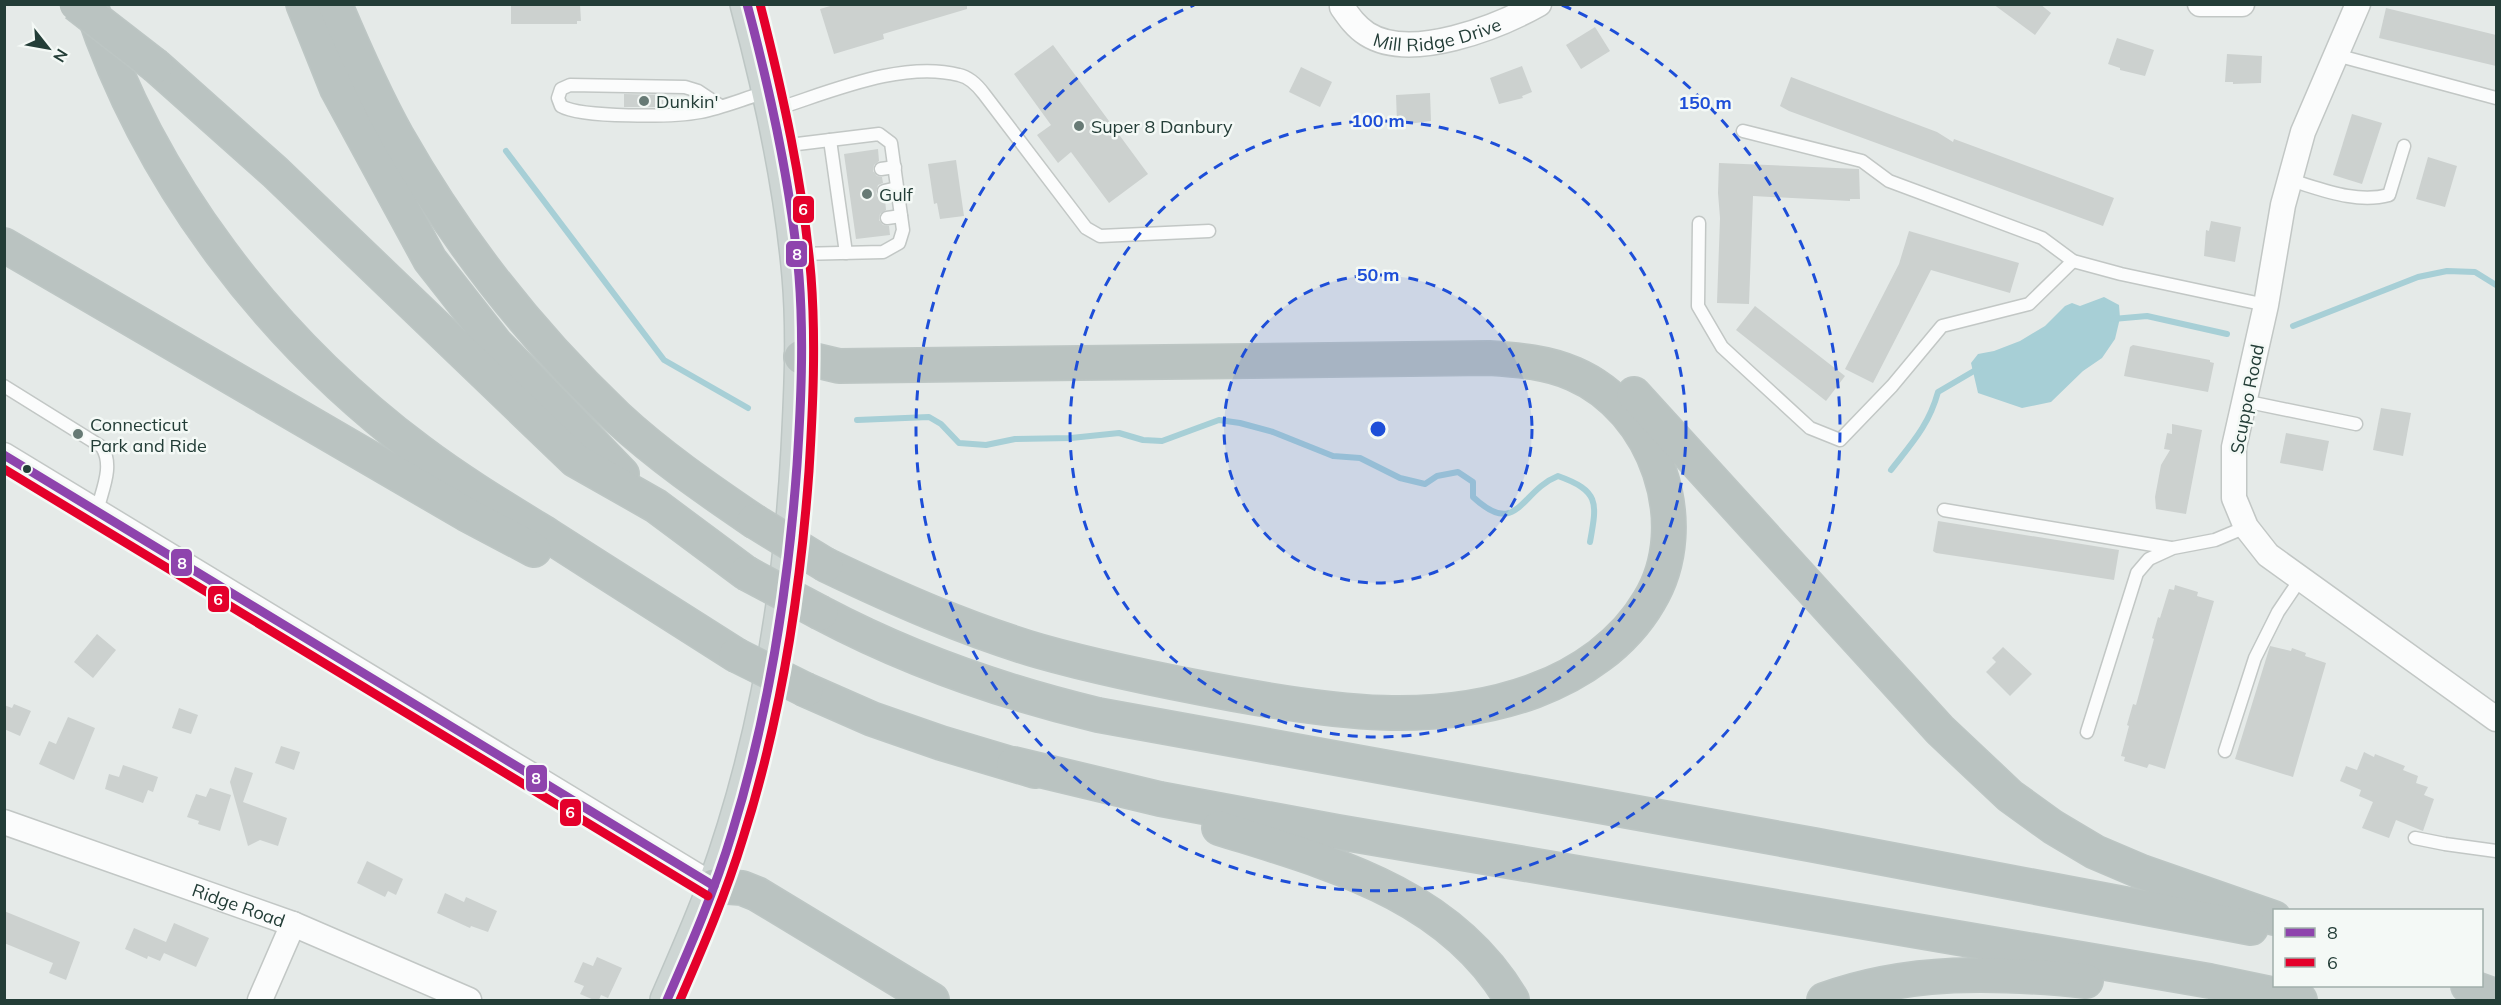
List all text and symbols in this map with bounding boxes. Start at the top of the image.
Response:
street label: Mill Ridge Drive [1371,12,1504,56]
north arrow [18,18,78,78]
text: N [49,45,73,66]
place label: Dunkin' [656,90,718,113]
text: 150 m [1678,91,1732,114]
marker: Dunkin' [637,94,651,108]
text: 100 m [1351,109,1405,132]
place label: Super 8 Danbury [1091,115,1233,138]
marker: Super 8 Danbury [1072,119,1086,133]
place label: Gulf [879,183,914,206]
marker: Gulf [860,187,874,201]
line badge: 6 [792,195,815,224]
text: 6 [798,199,808,219]
line badge: 8 [785,240,808,268]
text: 8 [792,244,802,264]
text: 50 m [1357,263,1399,286]
street label: Scuppo Road [2225,342,2269,456]
place label: Connecticut Park and Ride [90,413,207,457]
centre of rings [1368,419,1388,439]
marker: Connecticut Park and Ride [71,427,85,441]
unlabelled marker [21,463,33,475]
line badge: 8 [170,548,193,577]
text: 8 [177,553,187,573]
line badge: 6 [207,585,230,613]
text: 6 [213,589,223,609]
line badge: 8 [525,764,548,793]
text: 8 [531,768,541,788]
line badge: 6 [559,798,582,827]
text: 6 [565,802,575,822]
street label: Ridge Road [189,878,288,932]
legend [2273,909,2483,987]
text: 8 [2327,921,2338,944]
text: 6 [2327,951,2338,974]

